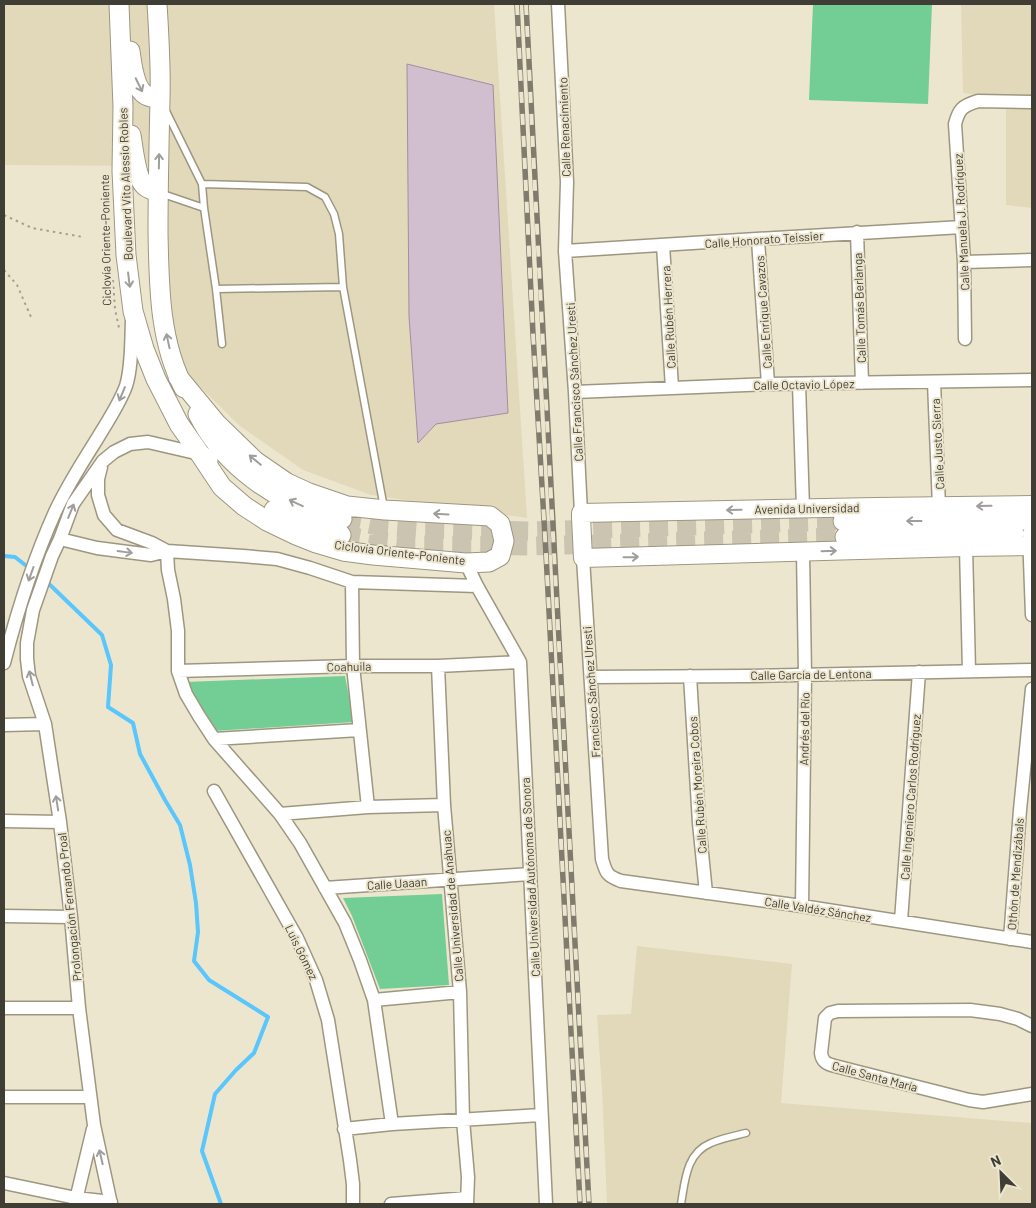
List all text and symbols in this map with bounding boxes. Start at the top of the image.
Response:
one-way arrow [134,77,144,92]
street label: Calle Renacimiento [555,77,573,177]
street label: Boulevard Vito Alessio Robles [115,107,135,261]
street label: Calle Manuela J. Rodríguez [950,153,972,291]
one-way arrow [154,154,163,170]
street label: Ciclovía Oriente-Poniente [97,174,113,306]
street label: Calle Honorato Teissier [704,228,825,250]
street label: Calle Tomás Berlanga [850,252,868,364]
street label: Calle Enrique Cavazos [752,255,774,369]
street label: Calle Rubén Herrera [658,265,678,369]
one-way arrow [124,271,134,287]
street label: Calle Francisco Sánchez Uresti [563,302,585,462]
one-way arrow [162,333,172,349]
street label: Calle Octavio López [753,376,855,392]
one-way arrow [117,386,127,401]
street label: Calle Justo Sierra [928,398,946,490]
one-way arrow [249,455,262,466]
one-way arrow [289,498,304,508]
street label: Avenida Universidad [754,500,860,516]
one-way arrow [976,501,992,511]
one-way arrow [66,504,76,519]
one-way arrow [726,505,742,515]
one-way arrow [433,509,449,518]
one-way arrow [906,516,922,526]
street label: Ciclovía Oriente-Poniente [334,537,466,567]
one-way arrow [820,546,836,556]
one-way arrow [116,547,132,557]
one-way arrow [623,552,639,561]
one-way arrow [26,565,35,581]
street label: Francisco Sánchez Uresti [579,626,603,758]
street label: Coahuila [326,659,372,673]
street label: Calle García de Lentona [750,666,872,682]
one-way arrow [26,670,35,686]
street label: Andrés del Río [796,692,812,766]
street label: Calle Ingeniero Carlos Rodríguez [897,714,923,880]
street label: Calle Rubén Moreira Cobos [685,716,709,854]
street label: Calle Universidad Autónoma de Sonora [518,777,542,977]
one-way arrow [52,795,62,811]
street label: Othón de Mendizábals [1004,817,1026,931]
street label: Calle Universidad de Anáhuac [438,830,466,982]
street label: Prolongación Fernando Proal [54,832,84,982]
street label: Calle Uaaan [366,874,428,892]
street label: Calle Valdéz Sánchez [764,894,872,924]
street label: Luis Gómez [283,922,321,982]
street label: Calle Santa María [831,1058,919,1094]
north arrow [976,1148,1026,1198]
one-way arrow [96,1149,105,1165]
text: N [988,1151,1003,1170]

